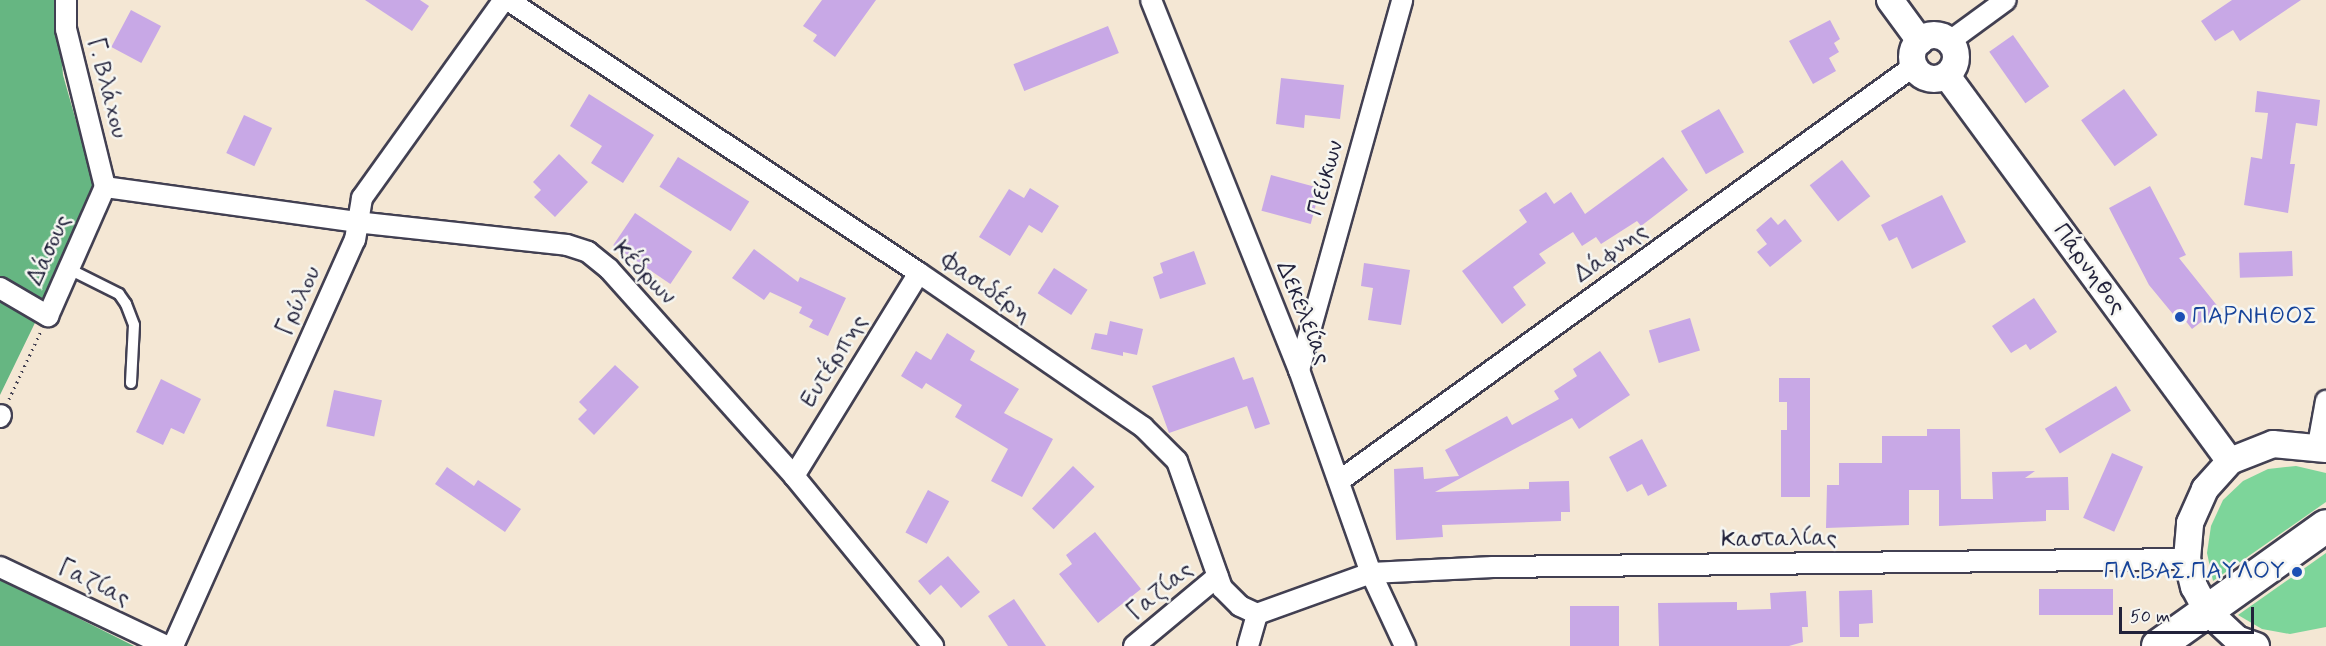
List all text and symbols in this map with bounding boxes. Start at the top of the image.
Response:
street label: Γ. Βλάχου [81,35,133,141]
street label: Πεύκων [1302,137,1350,219]
street label: Δάσους [21,210,77,290]
street label: Δάφνης [1569,217,1653,289]
street label: Πάρνηθος [2046,218,2132,320]
street label: Κέδρων [606,235,682,311]
street label: Φασιδέρη [935,246,1037,330]
street label: Δεκελείας [1269,257,1337,369]
street label: Γρύλου [270,262,328,340]
place label: ΠΑΡΝΗΘΟΣ [2192,303,2317,331]
street label: Ευτέρπης [794,309,874,413]
marker: ΠΑΡΝΗΘΟΣ [2173,310,2187,324]
street label: Κασταλίας [1721,524,1837,554]
street label: Γαζίας [53,553,135,613]
street label: Γαζίας [1121,555,1199,627]
place label: ΠΛ.ΒΑΣ.ΠΑΥΛΟΥ [2104,558,2285,586]
marker: ΠΛ.ΒΑΣ.ΠΑΥΛΟΥ [2290,565,2304,579]
scale bar [2122,595,2257,633]
text: 50 m [2130,605,2170,629]

